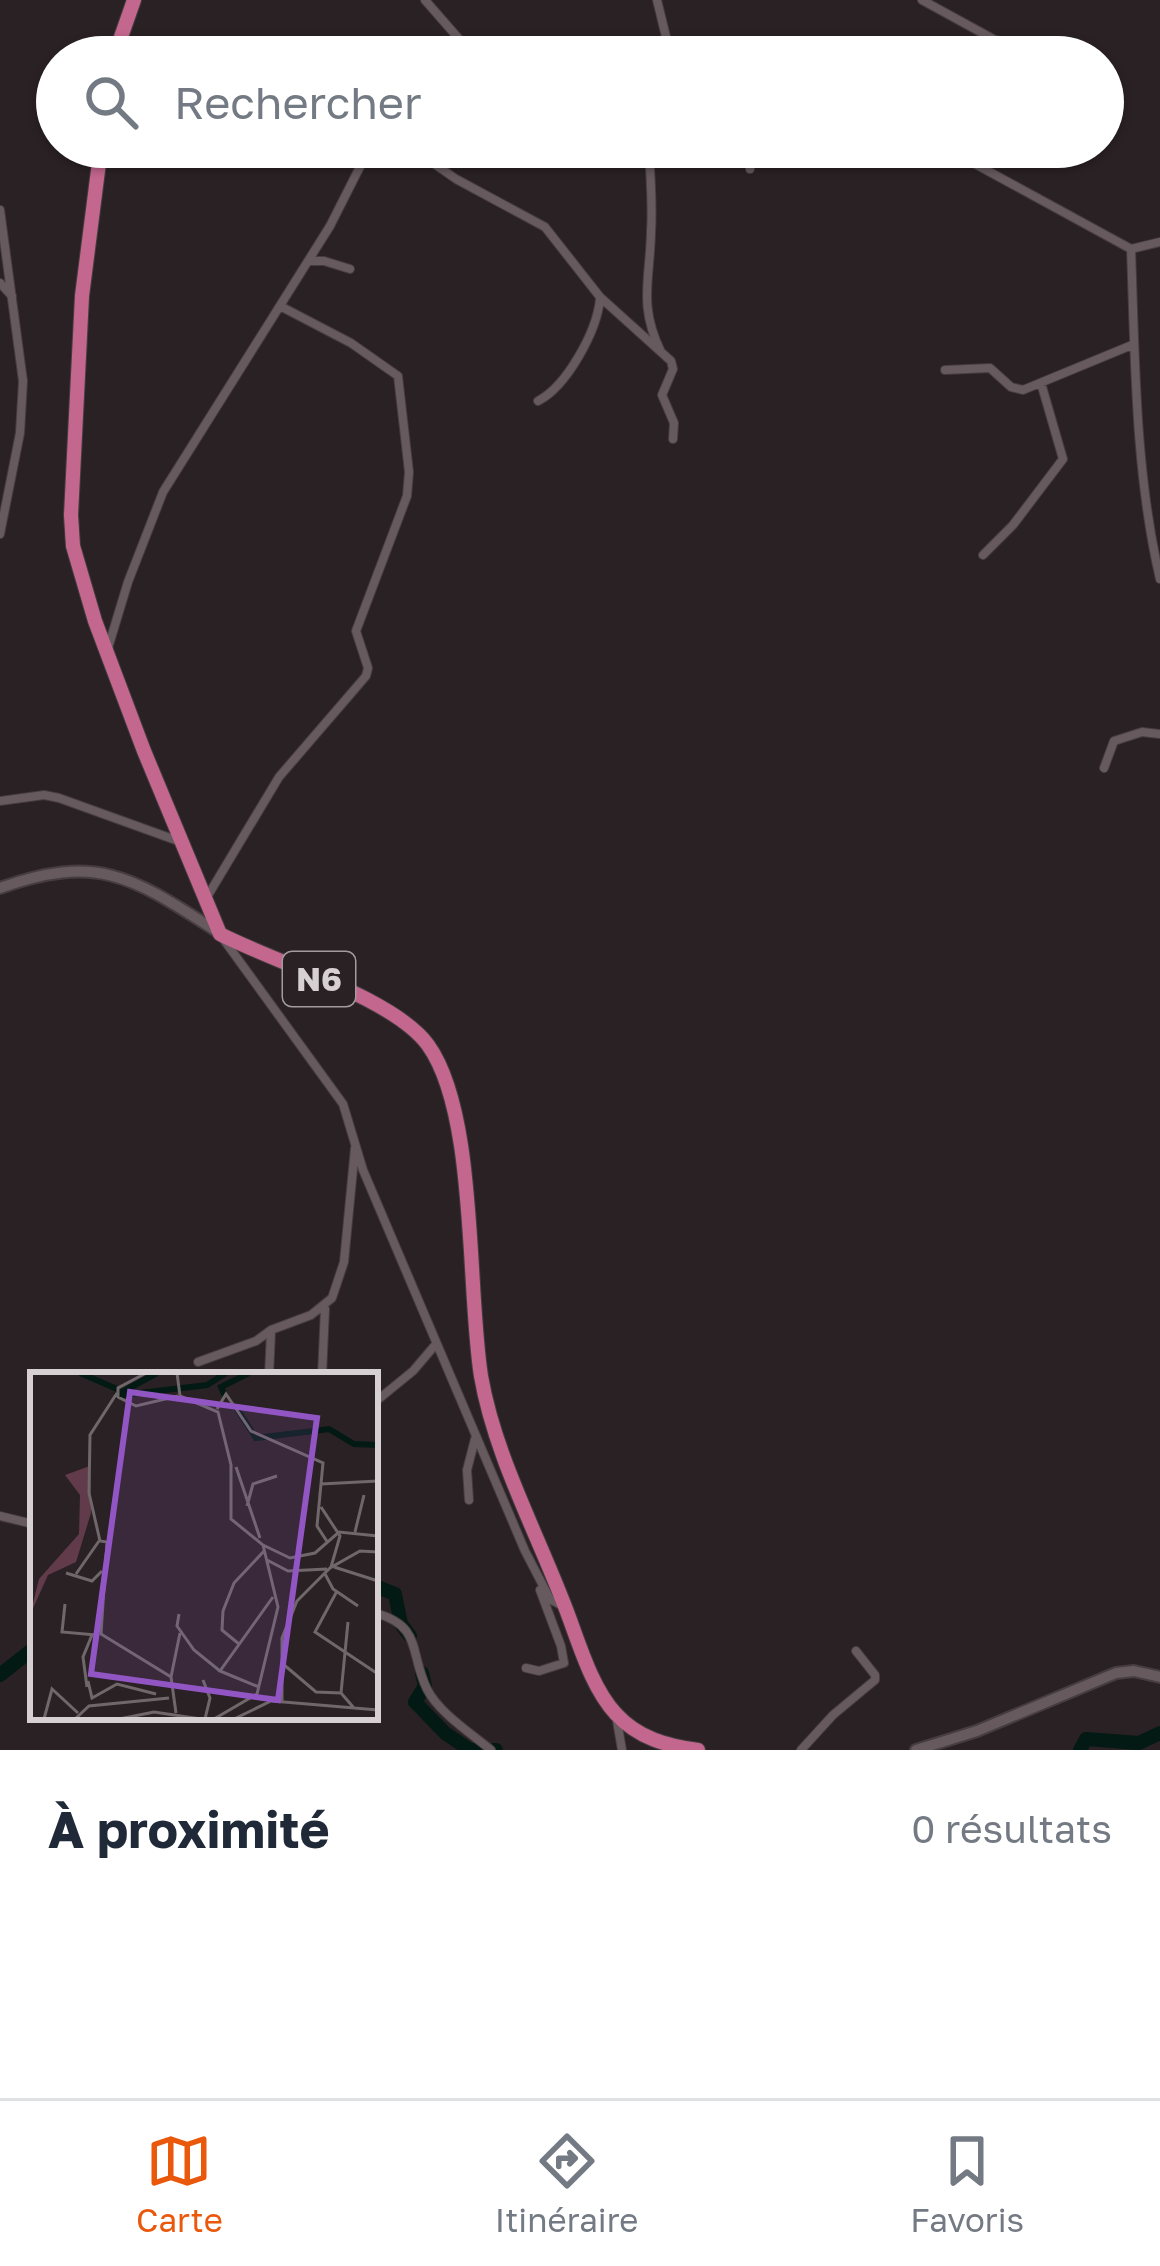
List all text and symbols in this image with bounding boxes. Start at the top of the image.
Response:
search box [36,36,1124,168]
icon: search [78,69,144,135]
text: Rechercher [174,75,422,129]
road number: N6 [283,952,355,1006]
inset map [30,1372,378,1720]
text: À proximité [48,1798,330,1859]
text: 0 résultats [911,1805,1112,1852]
tab: Carte [136,2128,223,2239]
tab: Itinéraire [495,2128,638,2239]
tab: Favoris [910,2128,1024,2239]

